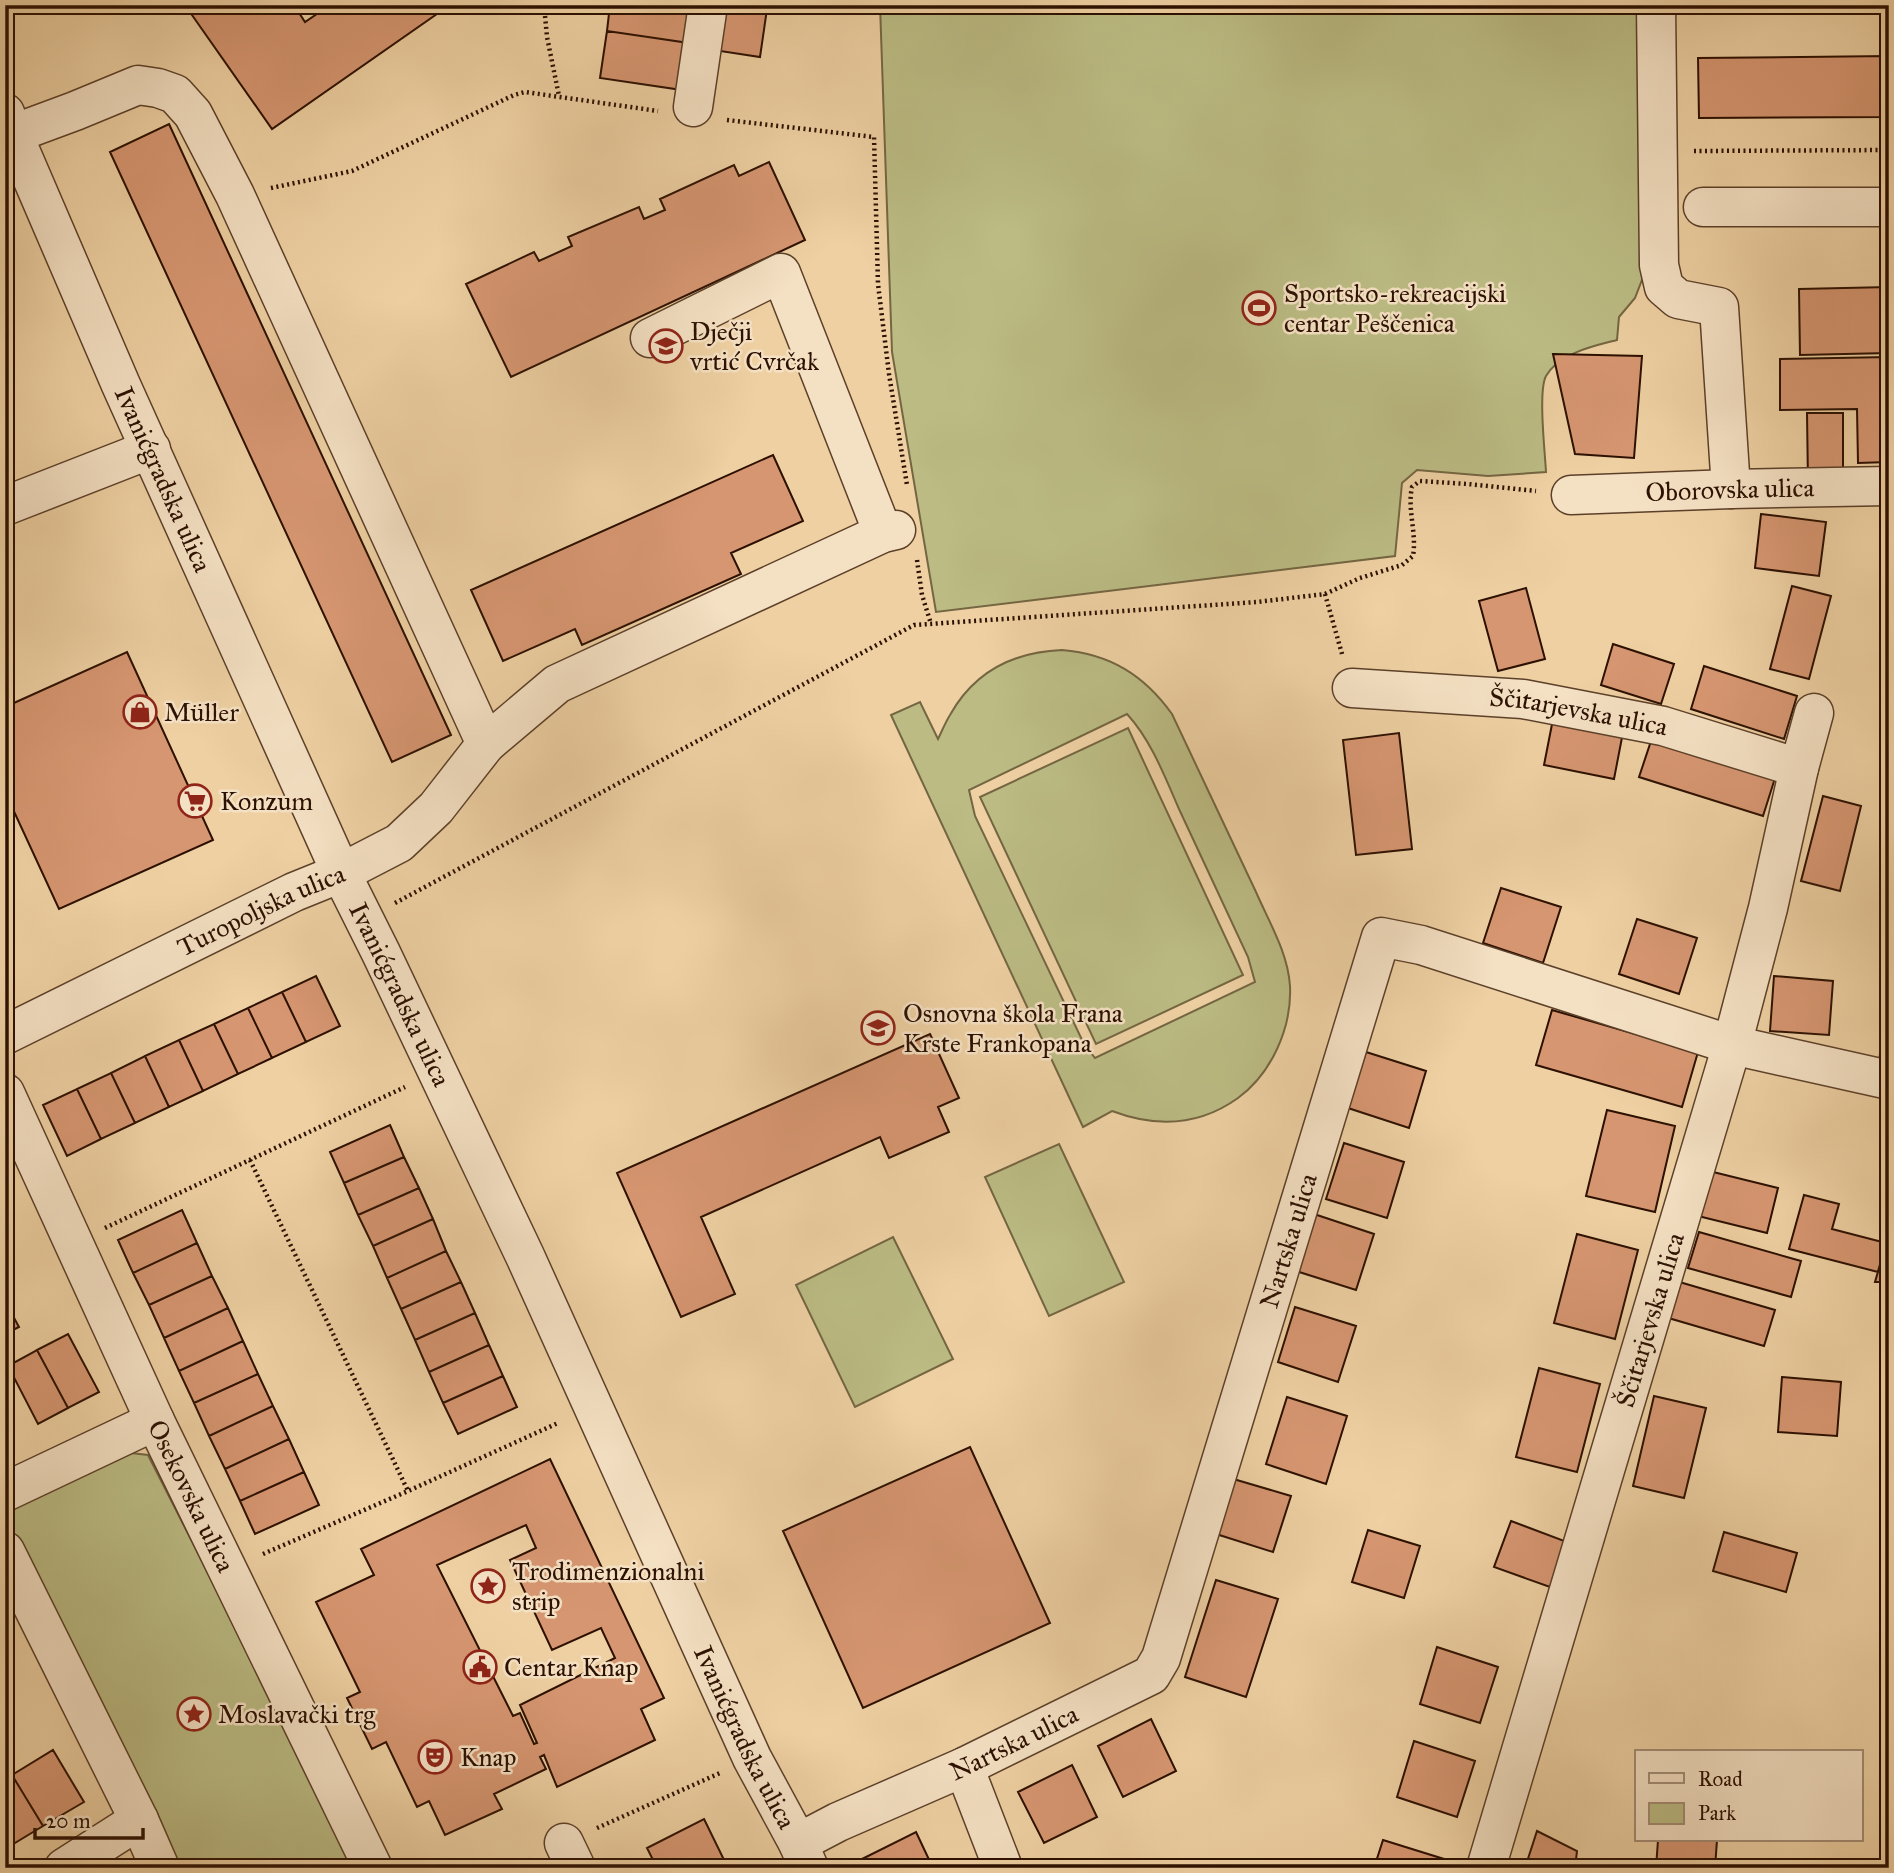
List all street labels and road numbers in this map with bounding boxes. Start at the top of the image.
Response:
street label: Ivanićgradska ulica [108,381,219,577]
street label: Oborovska ulica [1645,471,1815,508]
street label: Ščitarjevska ulica [1488,681,1670,743]
street label: Turopoljska ulica [172,857,350,963]
street label: Ivanićgradska ulica [342,897,458,1091]
street label: Nartska ulica [1253,1169,1324,1312]
street label: Ščitarjevska ulica [1609,1229,1691,1411]
street label: Osekovska ulica [141,1414,242,1577]
street label: Ivanićgradska ulica [687,1640,803,1834]
street label: Nartska ulica [944,1697,1083,1787]

